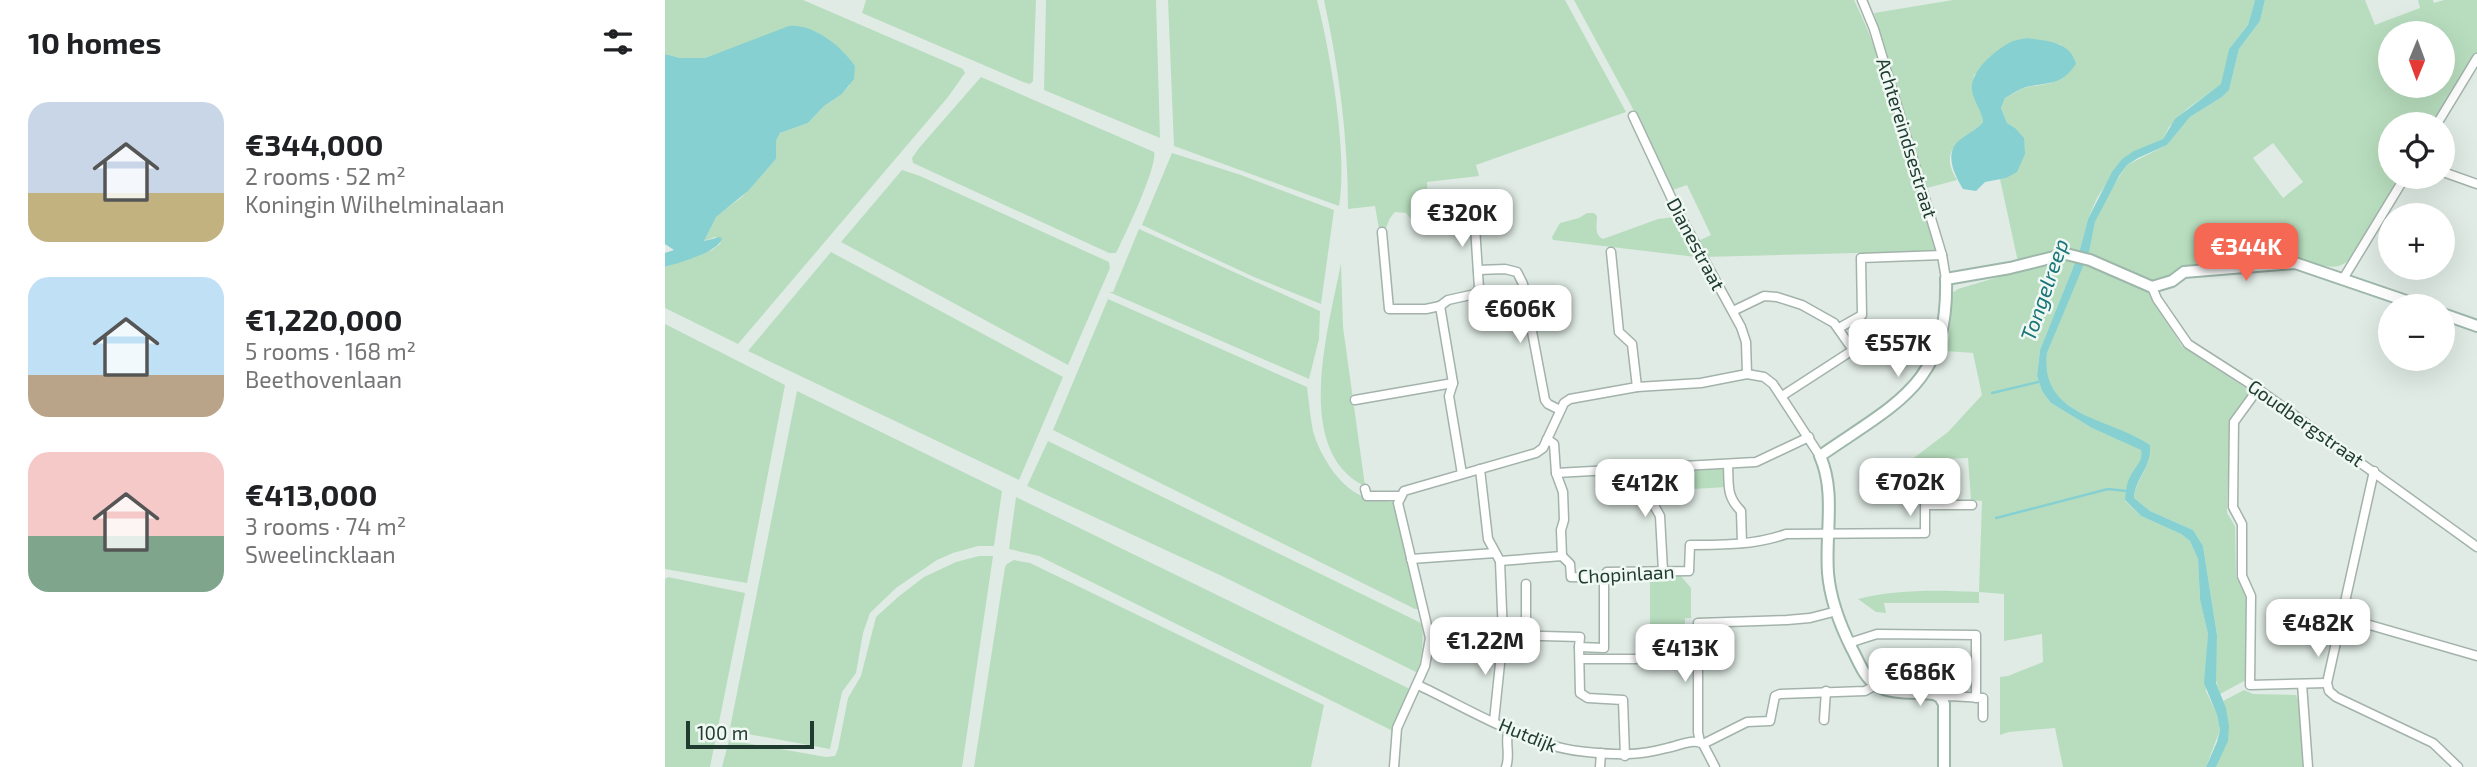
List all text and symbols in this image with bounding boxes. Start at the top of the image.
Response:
north arrow [2378,21,2455,98]
map controls [2378,21,2455,371]
icon: filters [599,23,637,61]
text: 10 homes [28,24,161,60]
street label: Achtereindsestraat [1872,55,1943,221]
button: locate [2378,112,2455,189]
text: €344,000 [245,126,384,162]
icon: home [84,130,168,214]
text: 2 rooms · 52 m² [245,162,406,190]
text: Koningin Wilhelminalaan [245,190,505,218]
pin: €320K [1413,190,1511,249]
street label: Dianestraat [1662,194,1730,294]
text: €320K [1427,198,1497,226]
button: + [2378,203,2455,280]
pin: €344K [2197,224,2295,283]
text: €344K [2210,232,2282,260]
water label: Tongelreep [2014,235,2073,344]
pin: €606K [1471,286,1569,345]
text: €606K [1484,294,1556,322]
button: − [2378,294,2455,371]
text: €1,220,000 [245,301,402,337]
icon: home [84,305,168,389]
pin: €557K [1849,320,1947,379]
text: €557K [1865,328,1931,356]
text: 5 rooms · 168 m² [245,337,416,365]
text: Beethovenlaan [245,365,402,393]
street label: Goudbergstraat [2244,374,2369,471]
pin: €702K [1861,458,1959,518]
pin: €412K [1596,460,1694,519]
text: €702K [1875,467,1945,495]
text: €412K [1611,468,1679,496]
text: €413,000 [245,476,377,512]
icon: home [84,480,168,564]
text: 3 rooms · 74 m² [245,512,406,540]
text: Sweelincklaan [245,540,396,568]
street label: Chopinlaan [1577,559,1675,588]
pin: €482K [2269,600,2367,659]
text: €482K [2282,608,2354,636]
pin: €1.22M [1428,618,1542,677]
pin: €413K [1636,624,1734,684]
text: €1.22M [1446,626,1524,654]
text: €413K [1652,633,1718,661]
pin: €686K [1871,648,1969,708]
text: €686K [1885,657,1955,685]
street label: Hutdijk [1496,712,1561,757]
scale bar [686,718,814,750]
text: 100 m [697,721,748,744]

